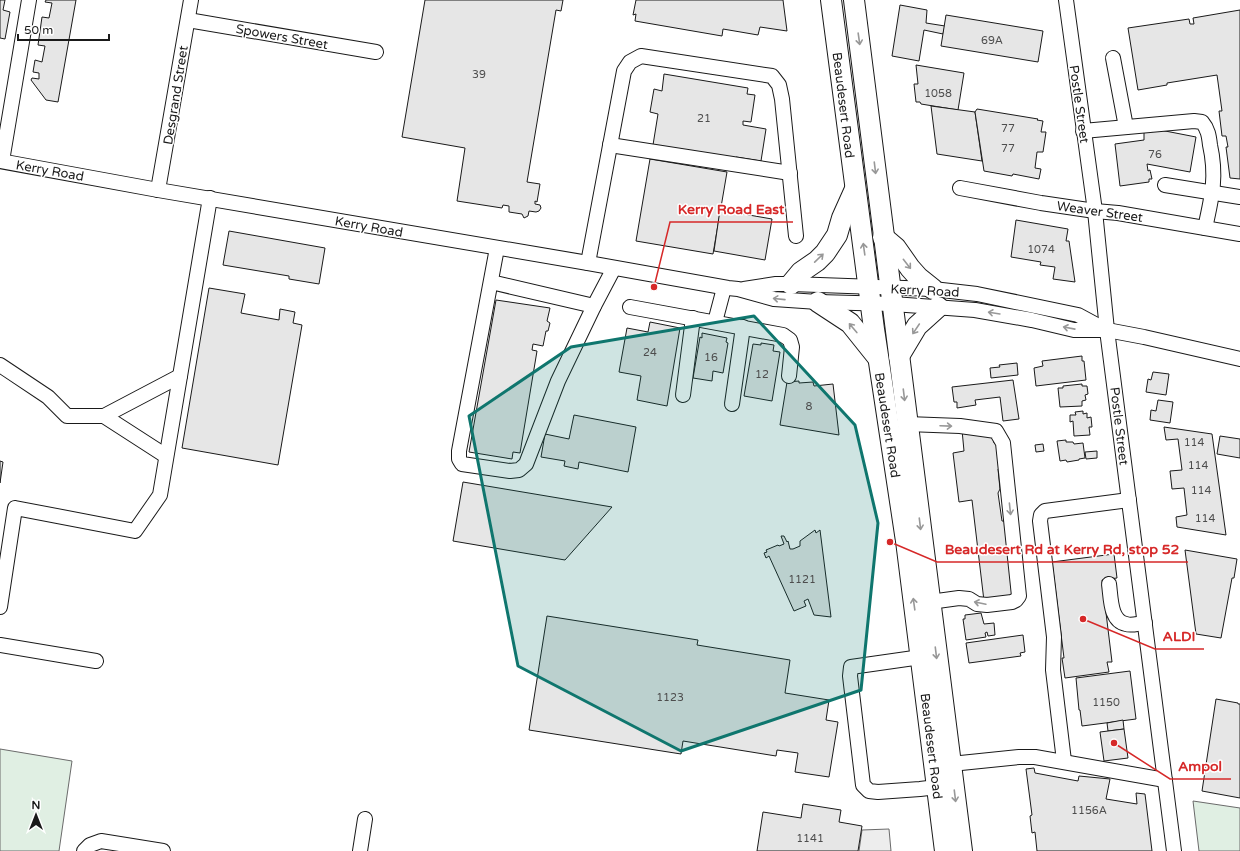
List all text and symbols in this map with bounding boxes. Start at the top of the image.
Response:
scale bar [18,16,109,42]
street label: Spowers Street [235,21,329,53]
text: 50 m [24,23,53,37]
one-way arrow [855,32,863,45]
house number: 69A [981,34,1003,47]
street label: Desgrand Street [160,44,192,146]
street label: Beaudesert Road [829,51,857,159]
street label: Postle Street [1066,64,1092,144]
house number: 39 [472,68,486,81]
house number: 1058 [924,87,952,100]
house number: 21 [697,112,711,125]
house number: 77 [1001,122,1015,135]
house number: 77 [1001,142,1015,155]
house number: 76 [1148,148,1162,161]
street label: Kerry Road [14,157,85,185]
one-way arrow [871,161,879,174]
callout: Kerry Road East [670,196,793,222]
street label: Weaver Street [1056,198,1144,226]
text: Kerry Road East [678,201,785,218]
street label: Kerry Road [333,213,404,241]
one-way arrow [860,243,868,256]
house number: 1074 [1027,243,1055,256]
one-way arrow [814,253,824,263]
one-way arrow [903,258,911,269]
street label: Kerry Road [890,281,960,301]
one-way arrow [773,295,786,303]
one-way arrow [988,309,1001,317]
one-way arrow [849,323,858,333]
one-way arrow [912,324,920,335]
one-way arrow [1063,324,1076,332]
house number: 24 [643,346,657,359]
house number: 16 [704,351,718,364]
house number: 12 [755,368,769,381]
street label: Beaudesert Road [871,371,903,479]
street label: Postle Street [1106,386,1132,466]
one-way arrow [900,388,908,401]
house number: 8 [806,400,813,413]
one-way arrow [939,422,952,430]
house number: 114 [1184,436,1204,449]
house number: 114 [1188,459,1208,472]
house number: 114 [1191,484,1211,497]
one-way arrow [1006,502,1014,515]
house number: 114 [1195,512,1215,525]
one-way arrow [916,517,924,530]
callout: Beaudesert Rd at Kerry Rd, stop 52 [937,536,1188,562]
text: Beaudesert Rd at Kerry Rd, stop 52 [945,541,1179,558]
house number: 1121 [788,573,816,586]
one-way arrow [910,598,918,611]
one-way arrow [973,599,986,607]
callout: ALDI [1155,623,1204,649]
text: ALDI [1162,628,1196,645]
one-way arrow [932,646,940,659]
house number: 1123 [656,691,684,704]
street label: Beaudesert Road [917,692,945,800]
house number: 1150 [1092,696,1120,709]
callout: Ampol [1170,753,1231,779]
text: Ampol [1178,758,1222,775]
one-way arrow [951,789,959,802]
north arrow [16,795,56,835]
text: N [32,799,40,812]
house number: 1156A [1071,804,1107,817]
house number: 1141 [796,832,824,845]

